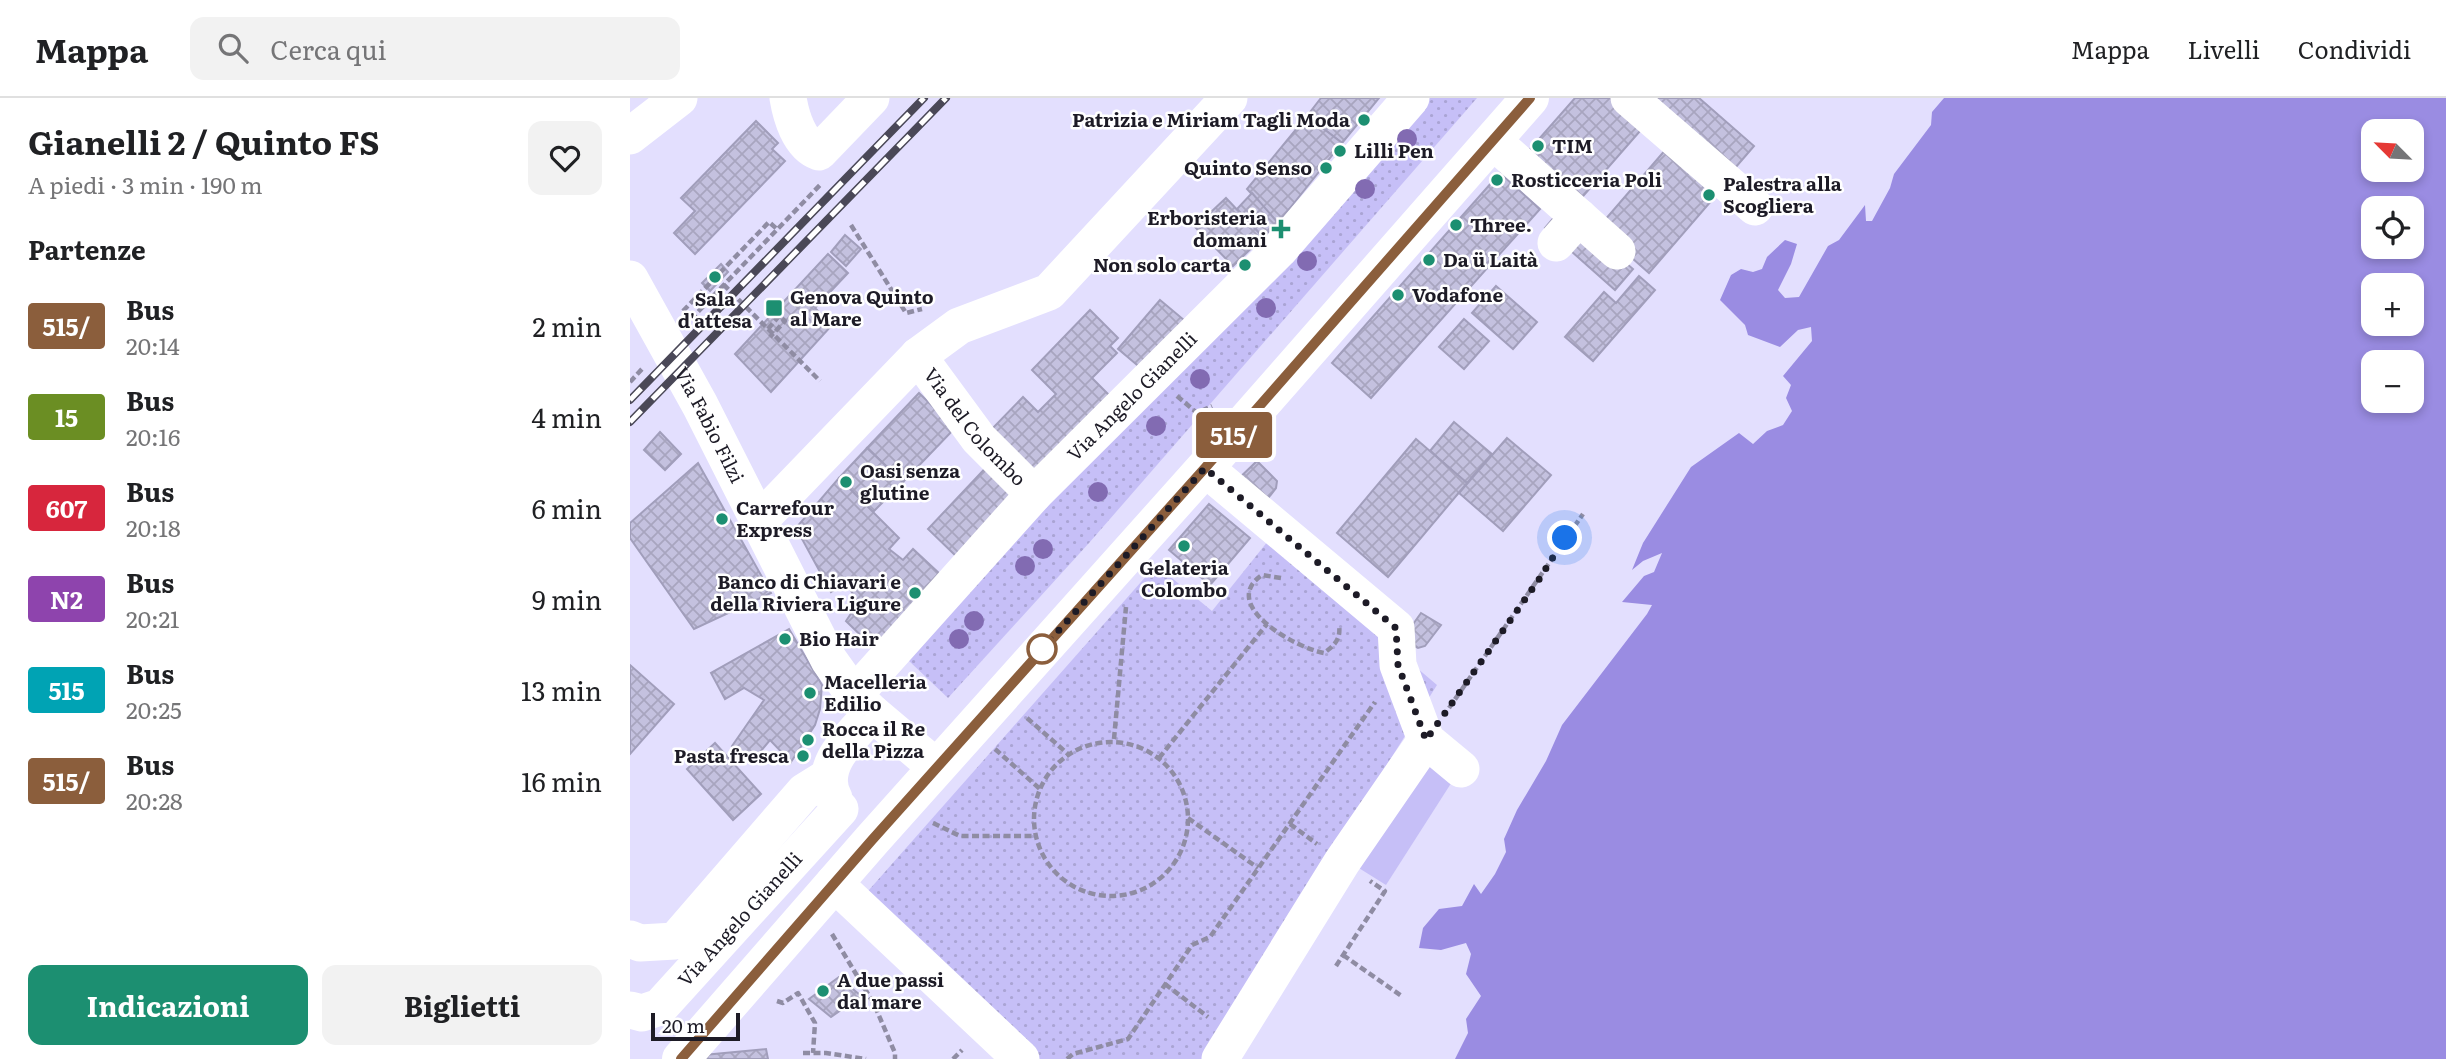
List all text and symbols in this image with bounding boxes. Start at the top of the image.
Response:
search box [190,17,680,80]
text: Mappa [35,24,148,73]
icon: search [214,29,252,67]
text: Cerca qui [270,29,386,68]
text: Mappa [2071,31,2149,66]
text: Livelli [2187,31,2260,66]
text: Condividi [2298,31,2411,66]
place label: Patrizia e Miriam Tagli Moda [1072,105,1350,133]
marker: Patrizia e Miriam Tagli Moda [1356,112,1372,128]
text: Gianelli 2 / Quinto FS [28,116,379,165]
north arrow [2361,119,2424,182]
map controls [2361,119,2424,413]
button: heart [528,121,602,195]
place label: TIM [1552,131,1593,159]
place label: Lilli Pen [1354,136,1434,164]
marker: TIM [1530,138,1546,154]
marker: Lilli Pen [1332,143,1348,159]
place label: Quinto Senso [1184,153,1312,181]
marker: Quinto Senso [1318,160,1334,176]
place label: Rosticceria Poli [1511,165,1662,193]
text: A piedi · 3 min · 190 m [28,167,263,201]
place label: Palestra alla Scogliera [1723,169,1842,219]
marker: Rosticceria Poli [1489,172,1505,188]
marker: Palestra alla Scogliera [1701,187,1717,203]
button: locate [2361,196,2424,259]
place label: Erboristeria domani [1147,203,1267,253]
place label: Three. [1470,210,1532,238]
marker: Three. [1448,217,1464,233]
marker: Erboristeria domani [1273,221,1289,237]
text: Partenze [28,229,146,268]
place label: Da ü Laità [1443,245,1538,273]
place label: Non solo carta [1093,250,1231,278]
marker: Da ü Laità [1421,252,1437,268]
marker: Non solo carta [1237,257,1253,273]
marker: Sala d'attesa [707,269,723,285]
button: + [2361,273,2424,336]
place label: Vodafone [1412,280,1503,308]
place label: Genova Quinto al Mare [790,282,934,332]
place label: Sala d'attesa [678,284,752,334]
marker: Vodafone [1390,287,1406,303]
text: Bus [126,289,174,328]
marker: Genova Quinto al Mare [764,298,784,318]
text: 2 min [533,306,602,345]
text: 515/ [43,308,90,343]
street label: Via Angelo Gianelli [1060,325,1202,467]
text: 20:14 [126,328,180,362]
button: − [2361,350,2424,413]
street label: Via Fabio Filzi [668,361,752,487]
street label: Via del Colombo [918,361,1033,492]
text: Bus [126,380,174,419]
text: 4 min [531,397,602,436]
text: 15 [55,399,78,434]
line badge: 515/ [1185,412,1283,458]
text: 515/ [1210,417,1258,452]
text: 20:16 [126,419,180,453]
place label: Oasi senza glutine [860,456,960,506]
text: Bus [126,471,174,510]
marker: Oasi senza glutine [838,474,854,490]
text: 6 min [532,488,602,527]
text: 607 [46,490,87,525]
place label: Carrefour Express [736,493,835,543]
text: 20:18 [126,510,181,544]
marker: Carrefour Express [714,511,730,527]
your location [1547,520,1582,555]
marker: Gelateria Colombo [1176,538,1192,554]
place label: Gelateria Colombo [1139,553,1229,603]
text: Bus [126,562,174,601]
place label: Banco di Chiavari e della Riviera Ligure [710,567,901,617]
text: 9 min [532,579,602,618]
text: N2 [50,581,83,616]
marker: Banco di Chiavari e della Riviera Ligure [907,585,923,601]
text: 20:21 [126,601,179,635]
place label: Bio Hair [799,624,880,652]
marker: Bio Hair [777,631,793,647]
unlabelled marker [1027,634,1057,664]
text: Bus [126,653,174,692]
place label: Macelleria Edilio [824,667,927,717]
text: 13 min [521,670,602,709]
text: 515 [48,672,85,707]
marker: Macelleria Edilio [802,685,818,701]
text: 20:25 [126,692,182,726]
place label: Rocca il Re della Pizza [822,714,925,764]
marker: Rocca il Re della Pizza [800,732,816,748]
place label: Pasta fresca [674,741,789,769]
text: Bus [126,744,174,783]
marker: Pasta fresca [795,748,811,764]
text: 16 min [521,761,602,800]
text: 515/ [43,763,90,798]
text: 20:28 [126,783,183,817]
street label: Via Angelo Gianelli [671,845,808,992]
button: Indicazioni [28,965,308,1045]
button: Biglietti [322,965,602,1045]
place label: A due passi dal mare [837,965,944,1015]
marker: A due passi dal mare [815,983,831,999]
scale bar [651,1010,740,1042]
text: 20 m [662,1011,705,1039]

